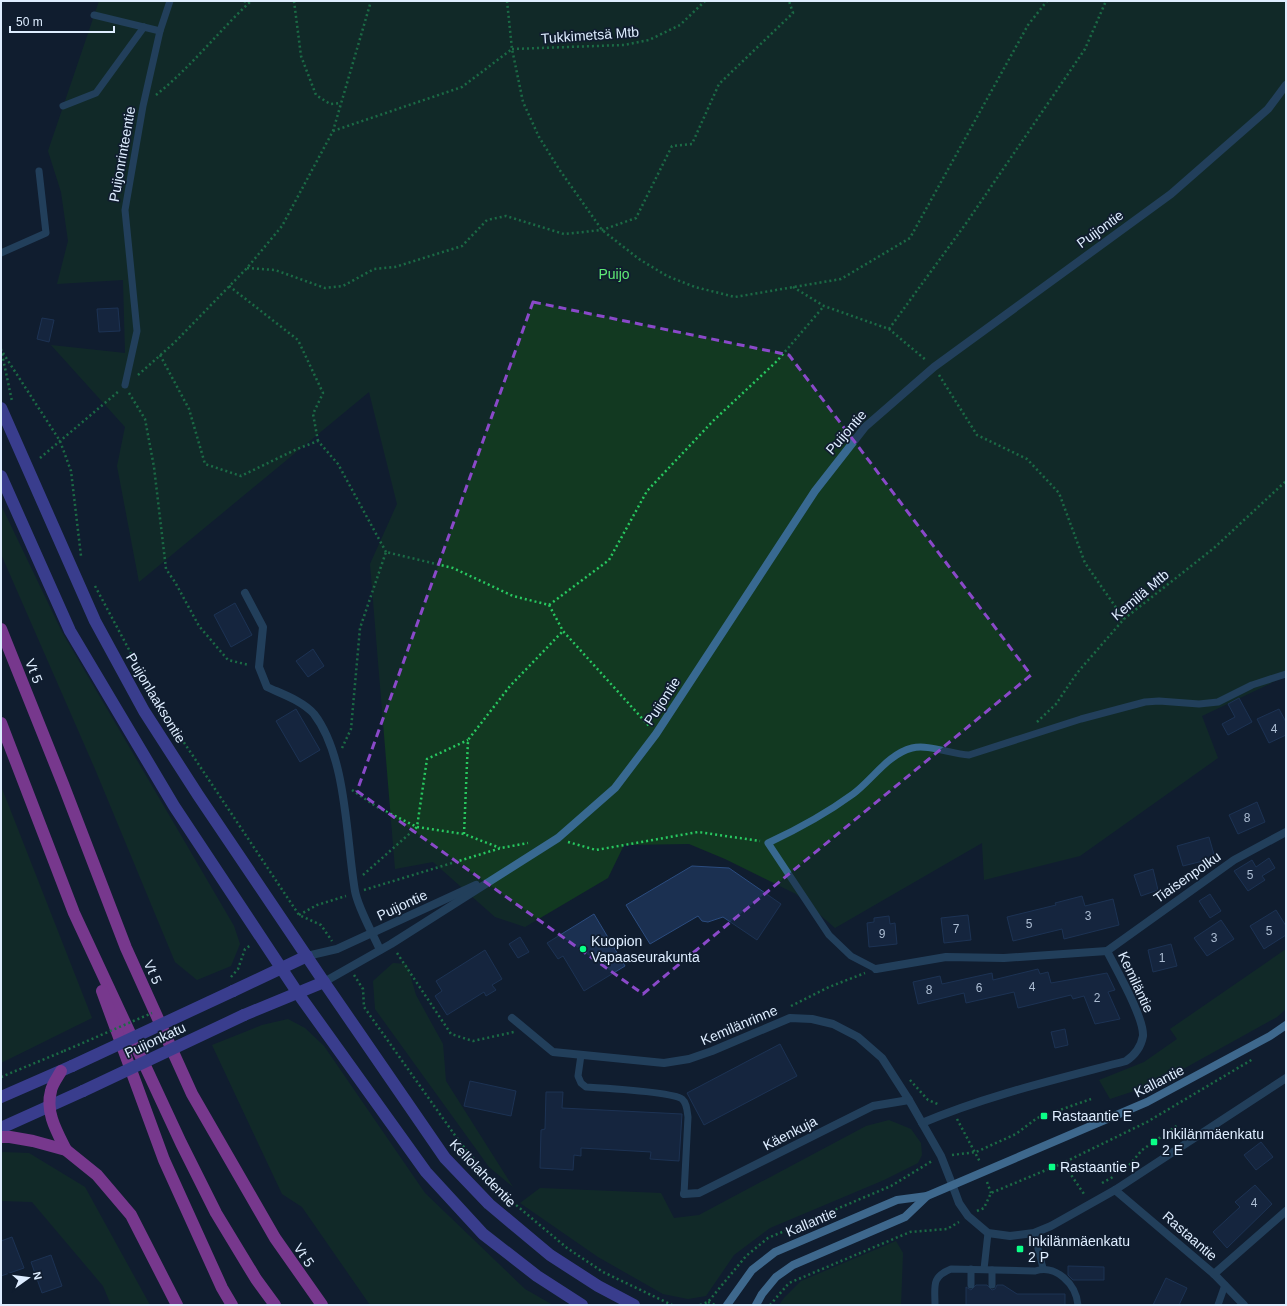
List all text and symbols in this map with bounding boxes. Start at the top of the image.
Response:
scale bar [10,8,114,34]
text: 50 m [16,15,43,29]
street label: Tukkimetsä Mtb [540,24,640,46]
street label: Puijonrinteentie [106,105,138,203]
street label: Puijontie [1074,207,1127,251]
park label: Puijo [598,266,630,282]
street label: Puijontie [822,406,870,458]
street label: Kemilä Mtb [1108,566,1172,624]
street label: Puijonlaaksontie [123,650,189,746]
street label: Vt 5 [22,656,46,686]
street label: Puijontie [641,674,683,728]
house number: 4 [1271,722,1278,736]
house number: 8 [1244,811,1251,825]
street label: Tiaisenpolku [1150,848,1224,906]
house number: 5 [1247,868,1254,882]
street label: Puijontie [374,886,430,924]
house number: 3 [1085,909,1092,923]
house number: 5 [1026,917,1033,931]
house number: 7 [953,922,960,936]
house number: 5 [1266,924,1273,938]
house number: 9 [879,927,886,941]
house number: 3 [1211,931,1218,945]
place label: Kuopion Vapaaseurakunta [591,933,700,965]
marker: Kuopion Vapaaseurakunta [578,944,588,954]
street label: Kemiläntie [1115,949,1157,1015]
house number: 1 [1159,951,1166,965]
street label: Vt 5 [141,957,165,987]
house number: 4 [1029,980,1036,994]
house number: 6 [976,981,983,995]
house number: 8 [926,983,933,997]
house number: 2 [1094,991,1101,1005]
street label: Kemilänrinne [698,1002,780,1048]
street label: Puijonkatu [122,1019,188,1061]
street label: Kallantie [1131,1062,1187,1100]
place label: Rastaantie E [1052,1108,1132,1124]
marker: Rastaantie E [1039,1111,1049,1121]
street label: Käenkuja [760,1113,820,1153]
place label: Inkilänmäenkatu 2 E [1162,1126,1264,1158]
street label: Kellolahdentie [447,1136,519,1210]
marker: Inkilänmäenkatu 2 E [1149,1137,1159,1147]
place label: Rastaantie P [1060,1159,1140,1175]
marker: Rastaantie P [1047,1162,1057,1172]
house number: 4 [1251,1196,1258,1210]
street label: Kallantie [783,1204,839,1240]
street label: Rastaantie [1159,1208,1221,1264]
place label: Inkilänmäenkatu 2 P [1028,1233,1130,1265]
street label: Vt 5 [290,1240,318,1270]
marker: Inkilänmäenkatu 2 P [1015,1244,1025,1254]
north arrow [8,1258,48,1298]
text: N [31,1270,44,1281]

